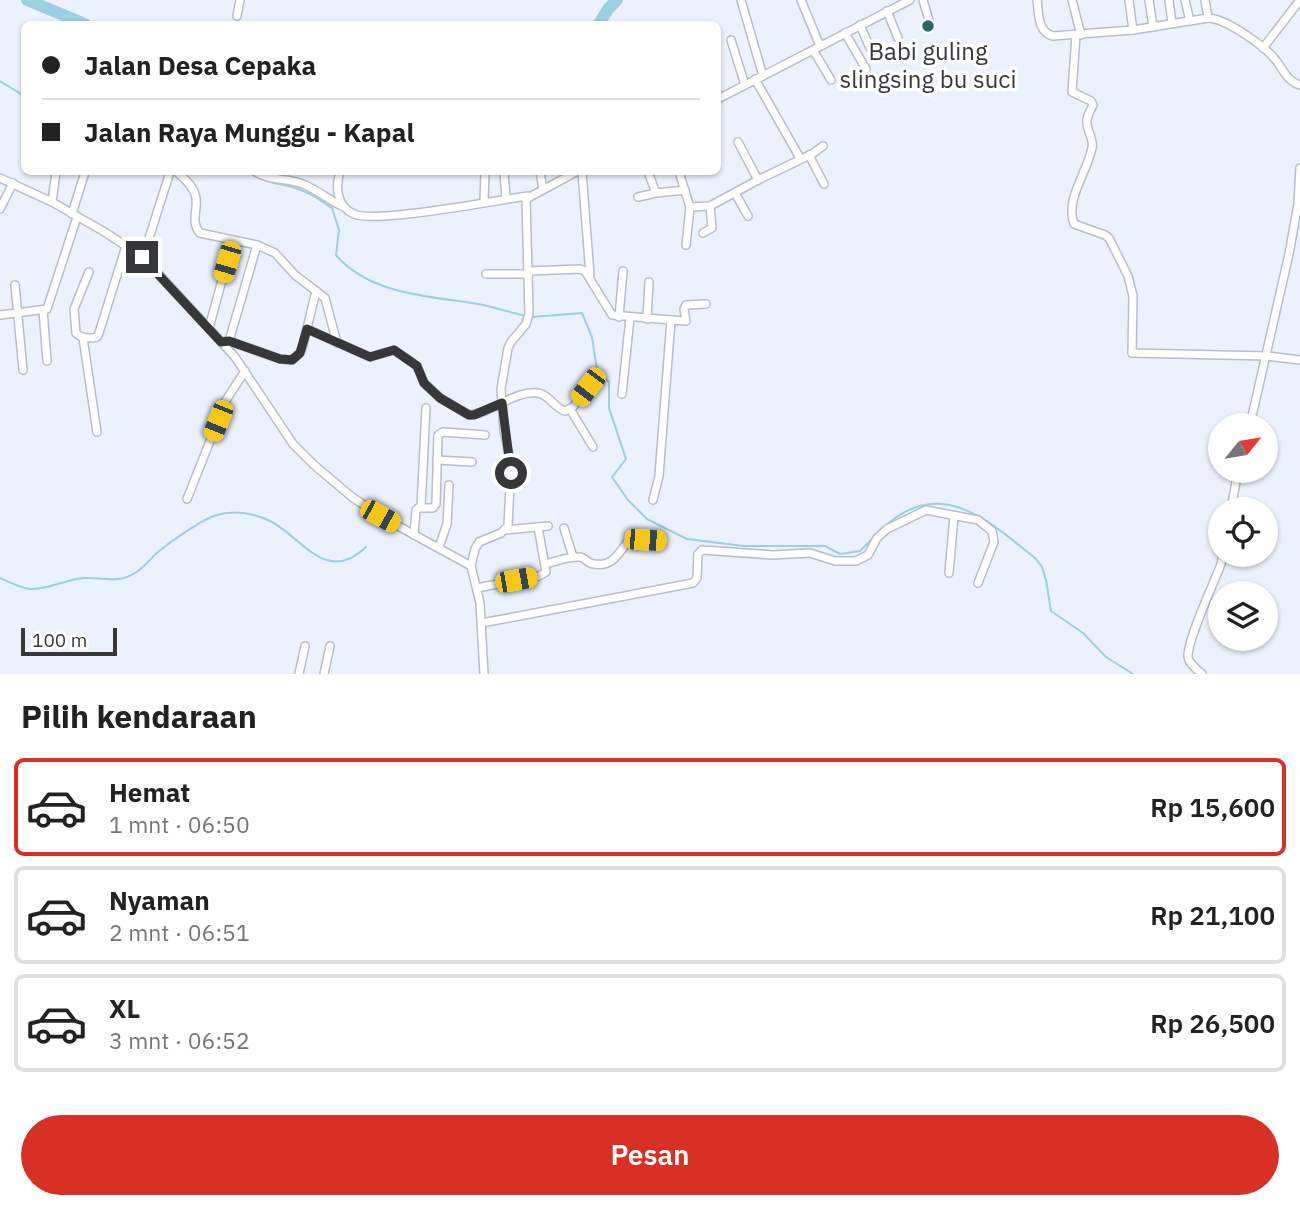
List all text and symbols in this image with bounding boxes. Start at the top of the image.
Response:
marker: Babi guling slingsing bu suci [920,18,936,34]
place label: Babi guling slingsing bu suci [840,35,1016,95]
text: Jalan Desa Cepaka [84,48,316,82]
text: Jalan Raya Munggu - Kapal [84,115,414,149]
car [212,239,243,285]
route end [126,241,158,273]
car [567,364,610,410]
car [201,398,236,444]
north arrow [1208,413,1278,483]
map controls [1208,413,1278,651]
route start [495,457,527,489]
car [357,497,404,535]
button: locate [1208,497,1278,567]
car [624,528,667,552]
car [494,566,539,594]
button: layers [1208,581,1278,651]
scale bar [21,624,117,656]
text: 100 m [32,628,87,652]
text: Pilih kendaraan [21,695,257,737]
text: Hemat [109,775,190,809]
icon: car [25,776,88,839]
text: Rp 15,600 [1150,790,1275,824]
text: 1 mnt · 06:50 [109,809,250,839]
text: Nyaman [109,883,210,917]
icon: car [25,884,88,947]
text: Rp 21,100 [1150,898,1275,932]
text: 2 mnt · 06:51 [109,917,250,947]
text: XL [109,991,140,1025]
icon: car [25,992,88,1055]
text: Rp 26,500 [1150,1006,1275,1040]
text: 3 mnt · 06:52 [109,1025,250,1055]
button: Pesan [21,1115,1279,1195]

